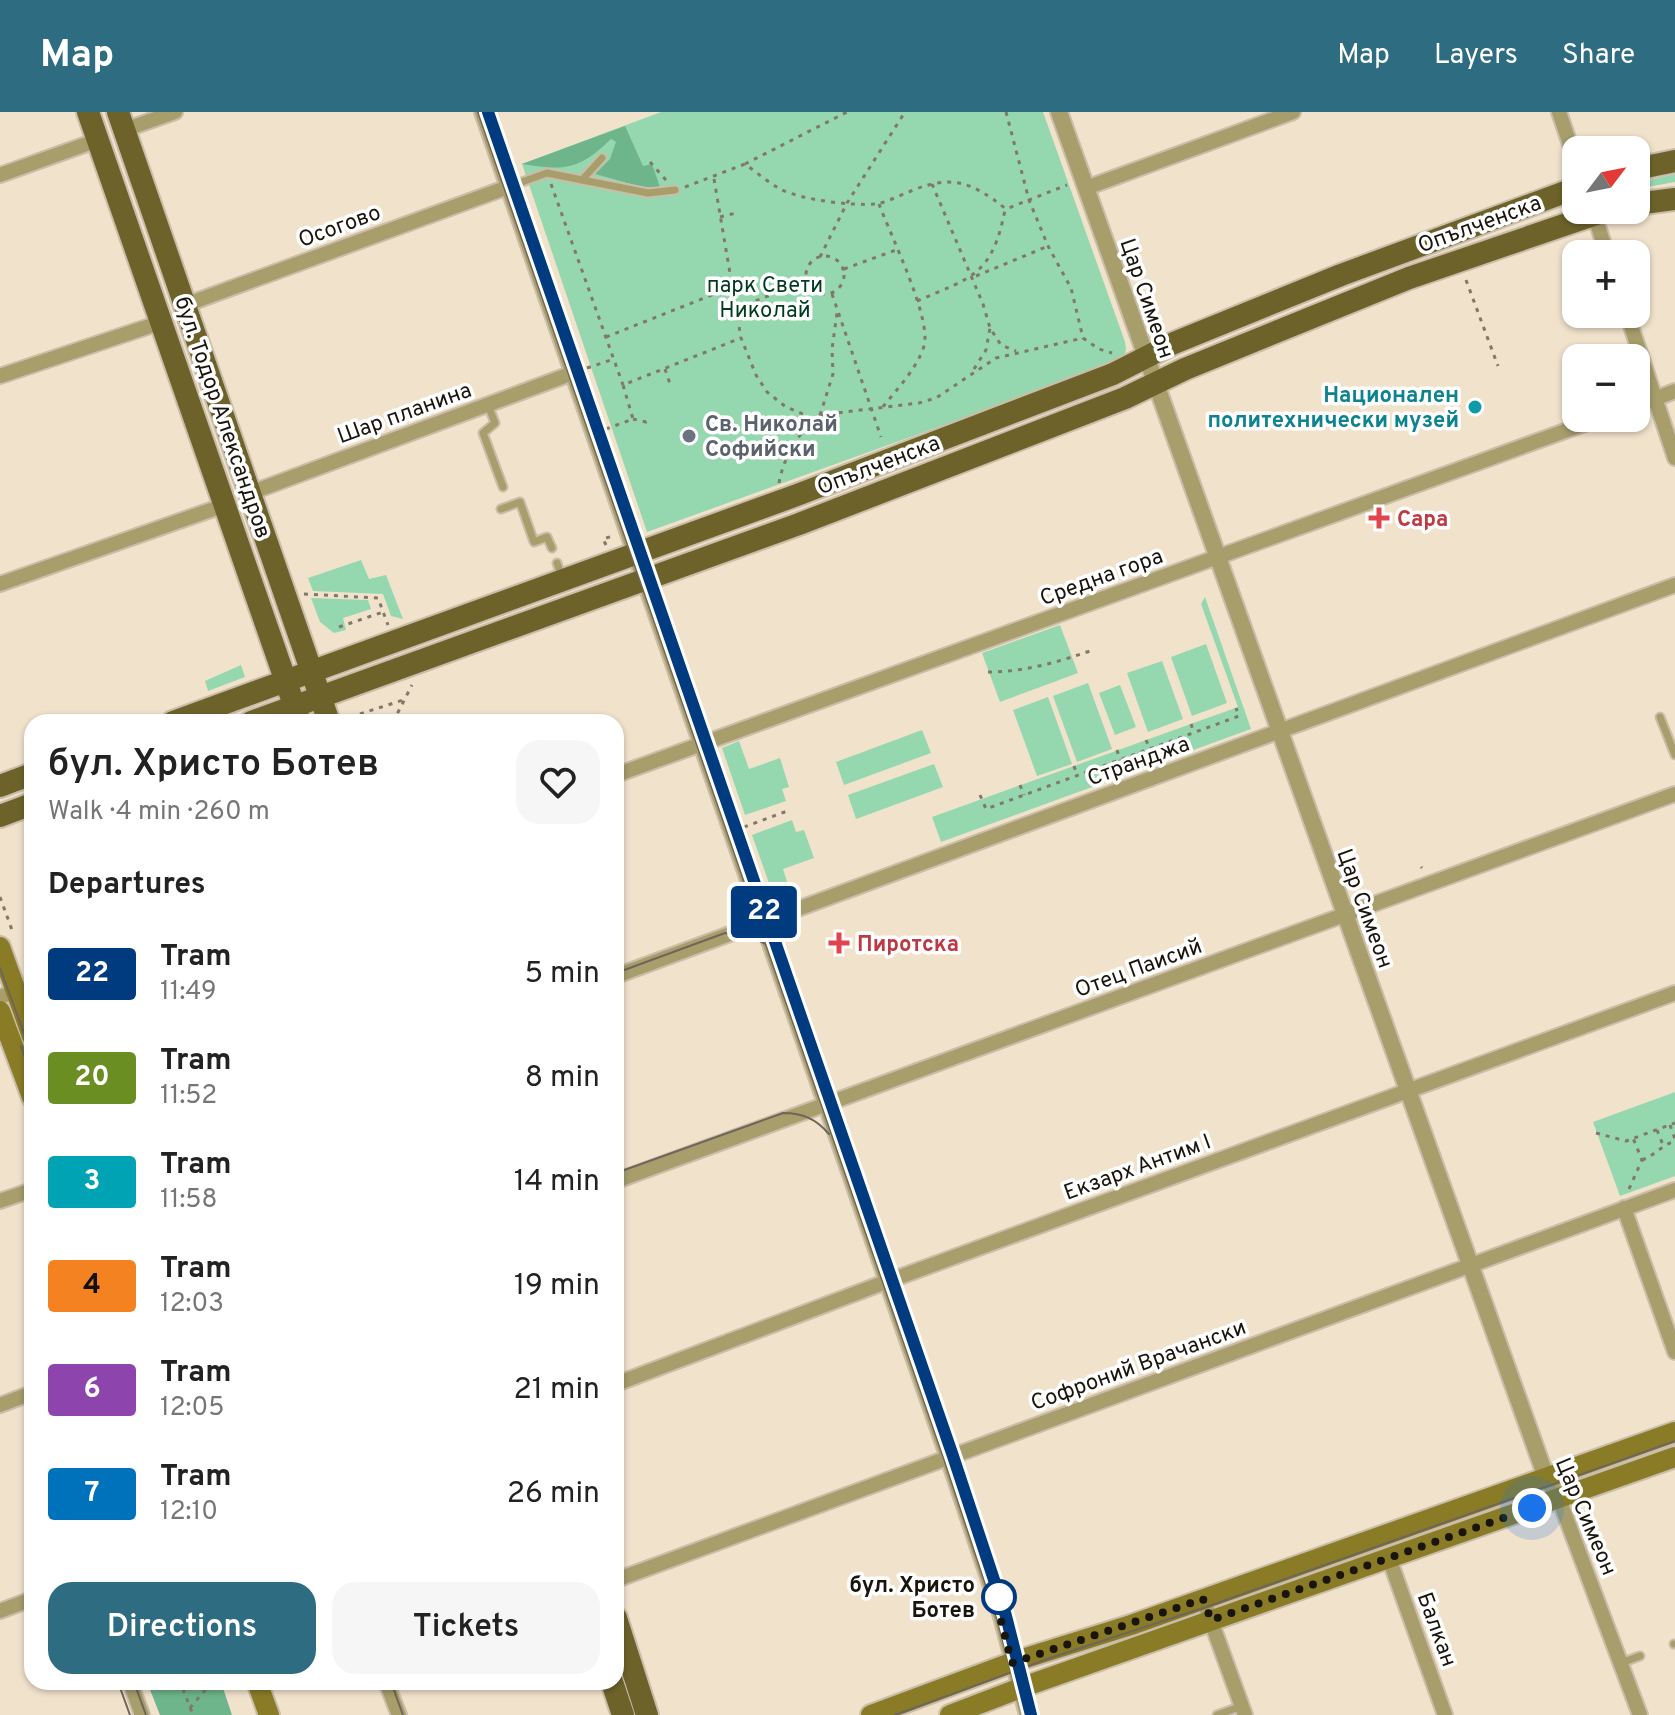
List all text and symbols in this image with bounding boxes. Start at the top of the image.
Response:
text: Map [40,32,114,81]
text: Map [1337,38,1390,74]
text: Layers [1434,38,1518,74]
text: Share [1562,38,1635,74]
north arrow [1562,136,1650,224]
map controls [1562,136,1650,432]
street label: Опълченска [1414,191,1545,260]
street label: Осогово [295,200,385,255]
street label: Цар Симеон [1113,235,1179,362]
button: + [1562,240,1650,328]
park label: парк Свети Николай [707,273,823,325]
street label: бул. Тодор Александров [168,293,276,542]
button: − [1562,344,1650,432]
street label: Шар планина [334,378,476,451]
place label: Национален политехнически музей [1207,383,1459,435]
marker: Национален политехнически музей [1466,398,1484,416]
place label: Св. Николай Софийски [705,412,838,464]
marker: Св. Николай Софийски [680,427,698,445]
street label: Опълченска [814,431,944,502]
marker: Сара [1368,507,1390,529]
place label: Сара [1397,507,1448,534]
street label: Средна гора [1037,544,1167,613]
street label: Странджа [1084,731,1194,793]
button: heart [516,740,600,824]
text: бул. Христо Ботев [48,741,379,790]
text: Walk · 4 min · 260 m [48,796,270,829]
street label: Цар Симеон [1330,845,1398,972]
text: Departures [48,867,206,904]
line badge: 22 [728,886,800,938]
text: 22 [747,894,781,930]
marker: Пиротска [828,932,850,954]
place label: Пиротска [857,932,959,959]
street label: Отец Паисий [1071,934,1206,1005]
text: Tram [160,939,231,976]
text: 22 [75,956,109,992]
text: 5 min [524,956,600,993]
text: 11:49 [160,976,217,1009]
text: Tram [160,1043,231,1080]
text: 20 [74,1060,110,1096]
text: 8 min [525,1060,600,1097]
text: 11:52 [160,1080,217,1113]
street label: Екзарх Антим I [1061,1129,1215,1207]
text: Tram [160,1147,231,1184]
text: 3 [84,1164,100,1200]
text: 14 min [514,1164,600,1201]
text: 11:58 [160,1184,217,1217]
text: Tram [160,1251,231,1288]
text: 4 [83,1268,101,1304]
text: 19 min [514,1268,600,1305]
text: 12:03 [160,1288,224,1321]
street label: Софроний Врачански [1027,1315,1250,1418]
text: Tram [160,1355,231,1392]
text: 6 [83,1372,101,1408]
text: 21 min [513,1372,600,1409]
text: 12:05 [160,1392,224,1425]
street label: Цар Симеон [1548,1454,1622,1580]
text: Tram [160,1459,231,1496]
text: 7 [84,1476,100,1512]
text: 26 min [507,1476,600,1513]
your location [1512,1488,1552,1528]
text: 12:10 [160,1496,218,1529]
place label: бул. Христо Ботев [850,1573,975,1625]
marker: бул. Христо Ботев [982,1580,1016,1614]
button: Directions [48,1582,316,1674]
button: Tickets [332,1582,600,1674]
street label: Балкан [1410,1589,1462,1671]

